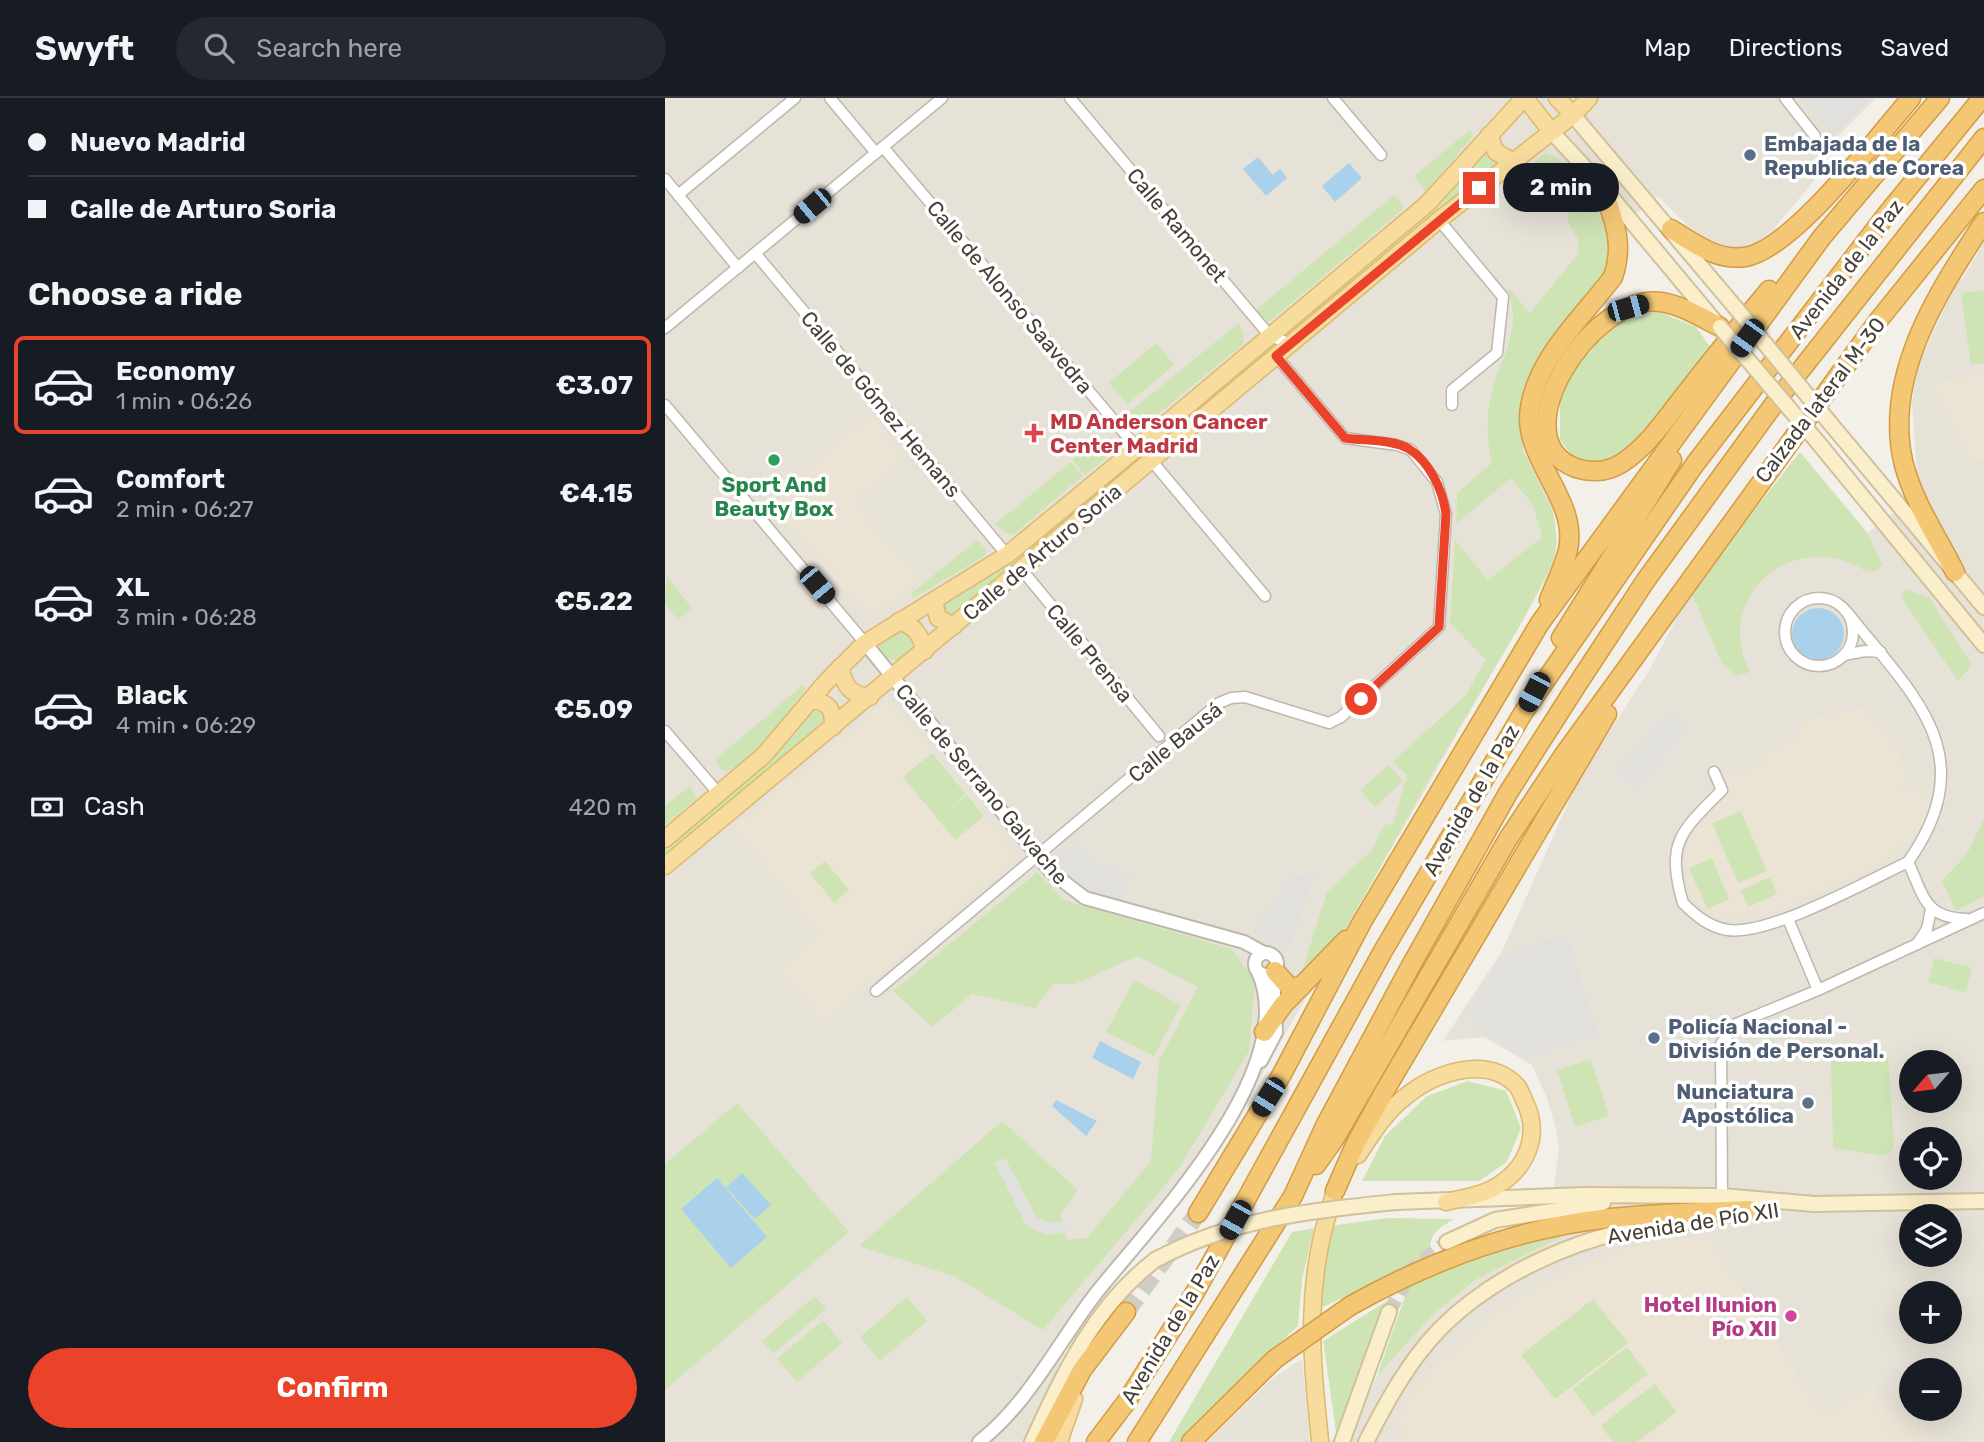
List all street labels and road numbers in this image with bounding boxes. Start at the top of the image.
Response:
street label: Calle Ramonet [1122,163,1232,287]
street label: Avenida de la Paz [1784,194,1908,344]
street label: Calle de Alonso Saavedra [922,195,1098,399]
street label: Calle de Gómez Hemans [796,306,966,502]
street label: Calzada lateral M-30 [1750,312,1890,488]
street label: Calle de Arturo Soria [958,478,1126,626]
street label: Calle Prensa [1042,599,1138,707]
street label: Calle de Serrano Galvache [891,679,1073,889]
street label: Calle Bausá [1123,697,1227,787]
street label: Avenida de la Paz [1418,720,1524,880]
street label: Avenida de Pío XII [1605,1197,1781,1249]
street label: Avenida de la Paz [1115,1250,1225,1408]

